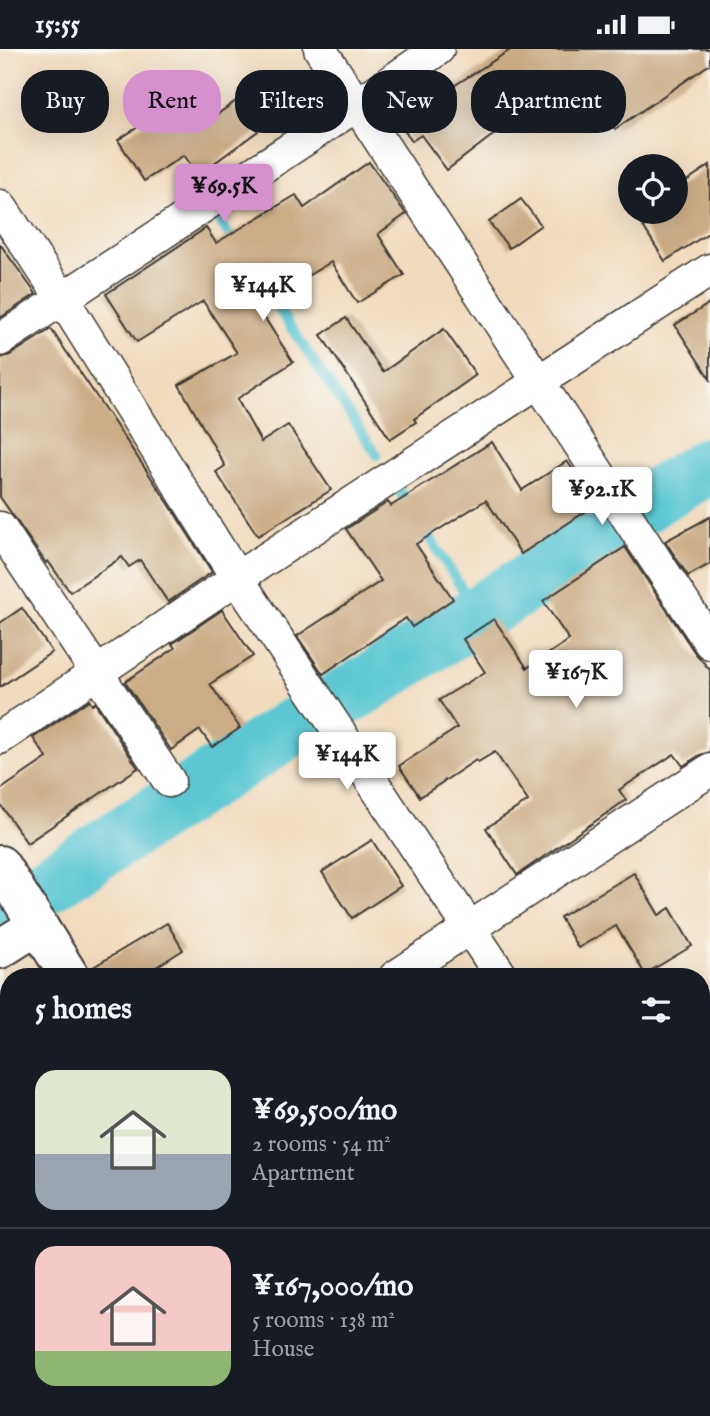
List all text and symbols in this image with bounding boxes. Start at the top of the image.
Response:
text: 15:55 [35,8,80,41]
chip: Buy [21,70,109,133]
chip: Rent [123,70,221,133]
chip: Filters [235,70,348,133]
chip: New [362,70,457,133]
chip: Apartment [471,70,626,133]
map controls [618,154,688,224]
button: locate [618,154,688,224]
pin: ¥69.5K [167,165,281,224]
text: ¥69.5K [191,172,257,201]
pin: ¥144K [214,264,312,323]
text: ¥144K [231,271,295,300]
pin: ¥92.1K [545,468,659,527]
text: ¥92.1K [568,475,636,504]
pin: ¥167K [527,651,625,710]
text: ¥167K [545,658,607,687]
pin: ¥144K [298,733,396,792]
text: ¥144K [315,740,379,769]
text: 5 homes [35,991,132,1029]
icon: filters [637,991,675,1029]
text: ¥69,500/mo [252,1092,397,1130]
icon: home [91,1098,175,1182]
text: 2 rooms · 54 m² [252,1130,391,1159]
text: Apartment [252,1159,355,1188]
text: ¥167,000/mo [252,1268,413,1306]
icon: home [91,1274,175,1358]
text: 5 rooms · 138 m² [252,1306,395,1335]
text: House [252,1335,314,1364]

